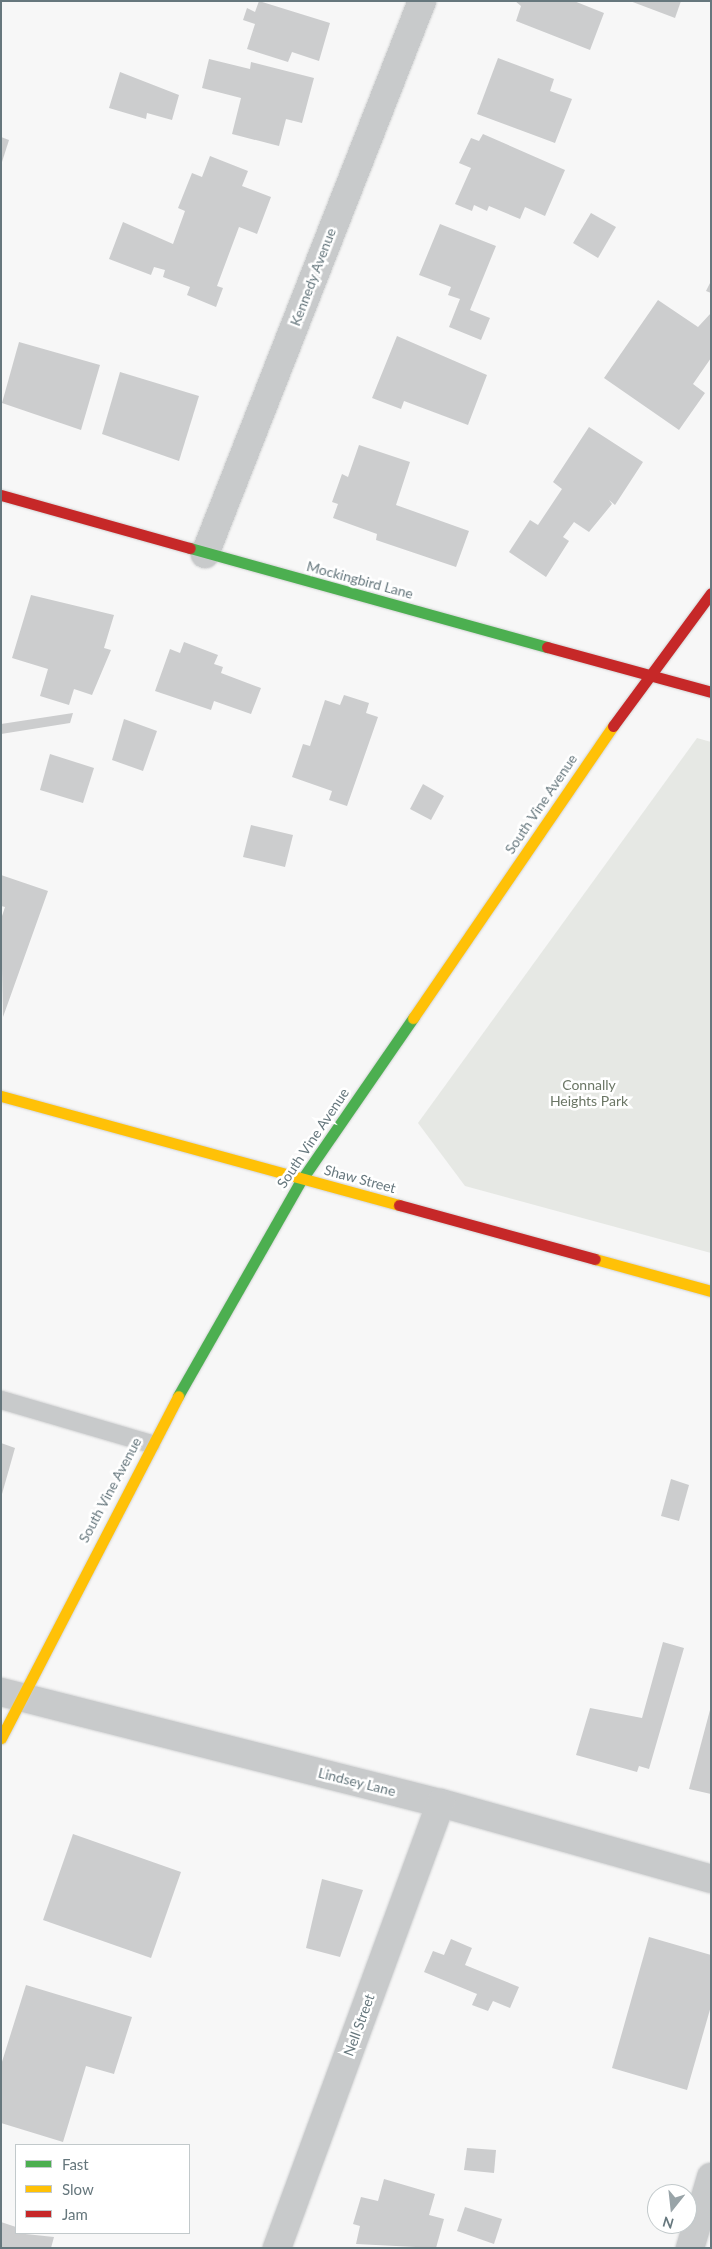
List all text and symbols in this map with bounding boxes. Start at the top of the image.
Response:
street label: Kennedy Avenue [286,225,340,329]
street label: Mockingbird Lane [305,558,415,602]
street label: South Vine Avenue [501,751,581,857]
park label: Connally Heights Park [550,1077,628,1110]
street label: South Vine Avenue [273,1085,353,1191]
street label: Shaw Street [322,1161,398,1197]
street label: South Vine Avenue [75,1434,145,1546]
street label: Lindsey Lane [316,1764,398,1800]
street label: Nell Street [340,1992,378,2058]
legend [15,2144,190,2234]
text: Fast [62,2155,89,2173]
text: Slow [62,2180,94,2198]
north arrow [647,2184,697,2234]
text: Jam [62,2205,88,2223]
text: N [660,2213,676,2233]

